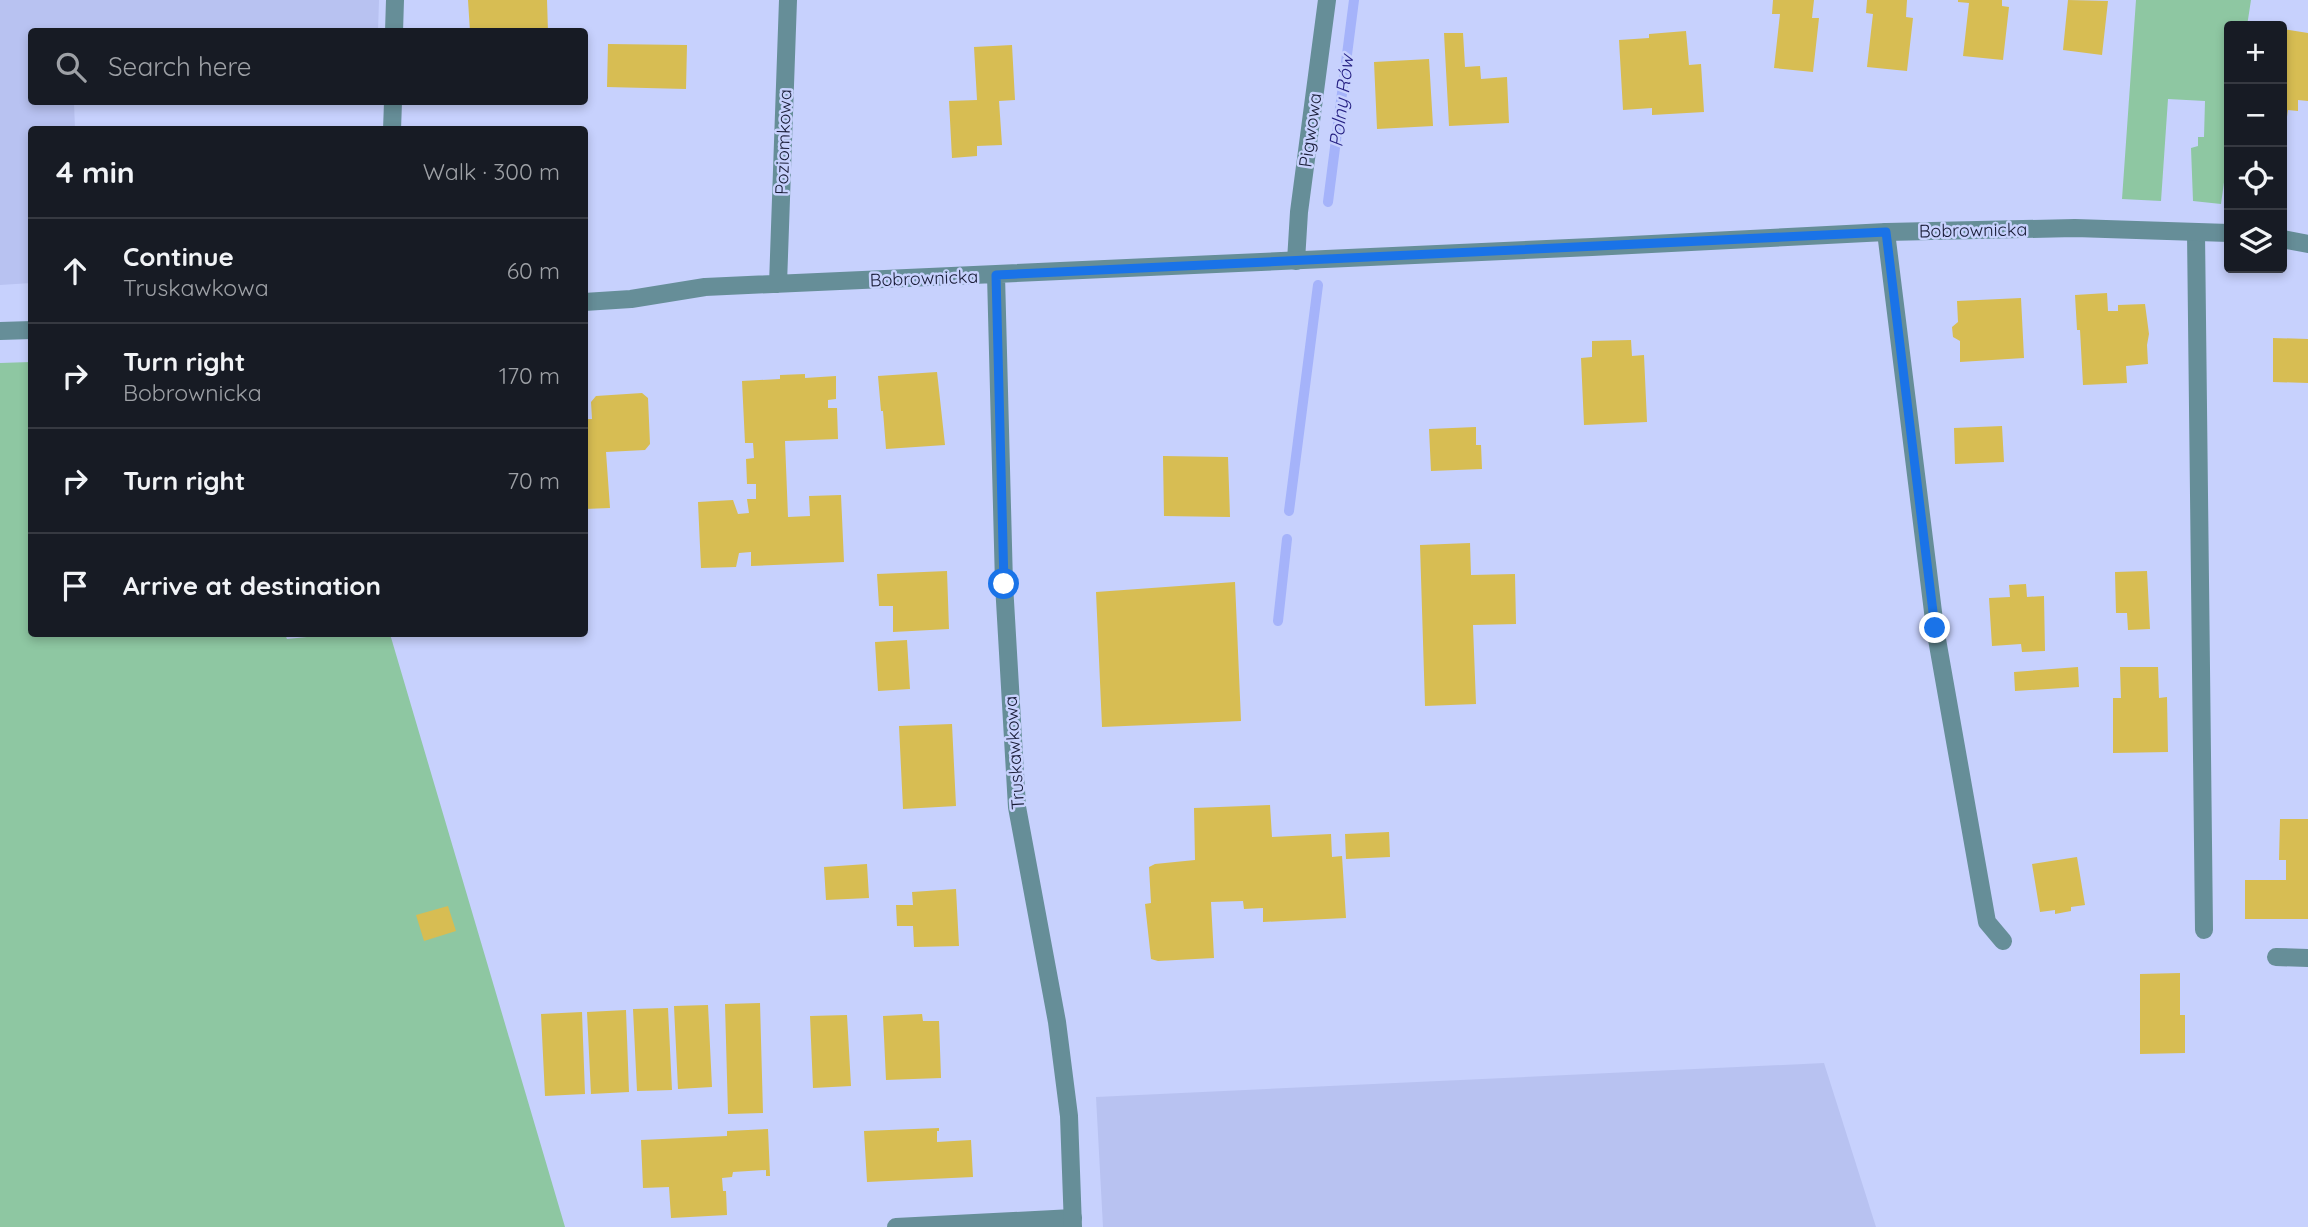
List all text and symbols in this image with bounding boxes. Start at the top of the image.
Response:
map controls [2224,21,2287,273]
button: + [2224,21,2287,84]
search box [28,28,588,105]
icon: search [52,48,90,86]
text: Search here [108,50,252,83]
water label: Polny Rów [1323,52,1359,148]
button: − [2224,84,2287,147]
street label: Poziomkowa [770,89,796,195]
street label: Pigwowa [1293,91,1327,169]
button: locate [2224,147,2287,210]
text: 4 min [56,153,135,191]
text: Walk · 300 m [423,157,560,186]
button: layers [2224,210,2287,273]
street label: Bobrownicka [1919,218,2027,242]
text: Continue [123,240,234,273]
icon: ahead [56,252,94,290]
text: 60 m [507,256,560,285]
street label: Bobrownicka [869,265,979,291]
text: Truskawkowa [123,273,269,302]
text: Turn right [123,345,245,378]
icon: right [56,357,94,395]
text: 170 m [499,361,560,390]
text: Bobrownicka [123,378,262,407]
icon: right [56,462,94,500]
text: Turn right [123,464,245,497]
text: 70 m [507,466,560,495]
icon: arrive [56,567,94,605]
route start [988,568,1019,599]
text: Arrive at destination [123,569,381,602]
route end [1919,612,1950,643]
street label: Truskawkowa [999,695,1029,811]

